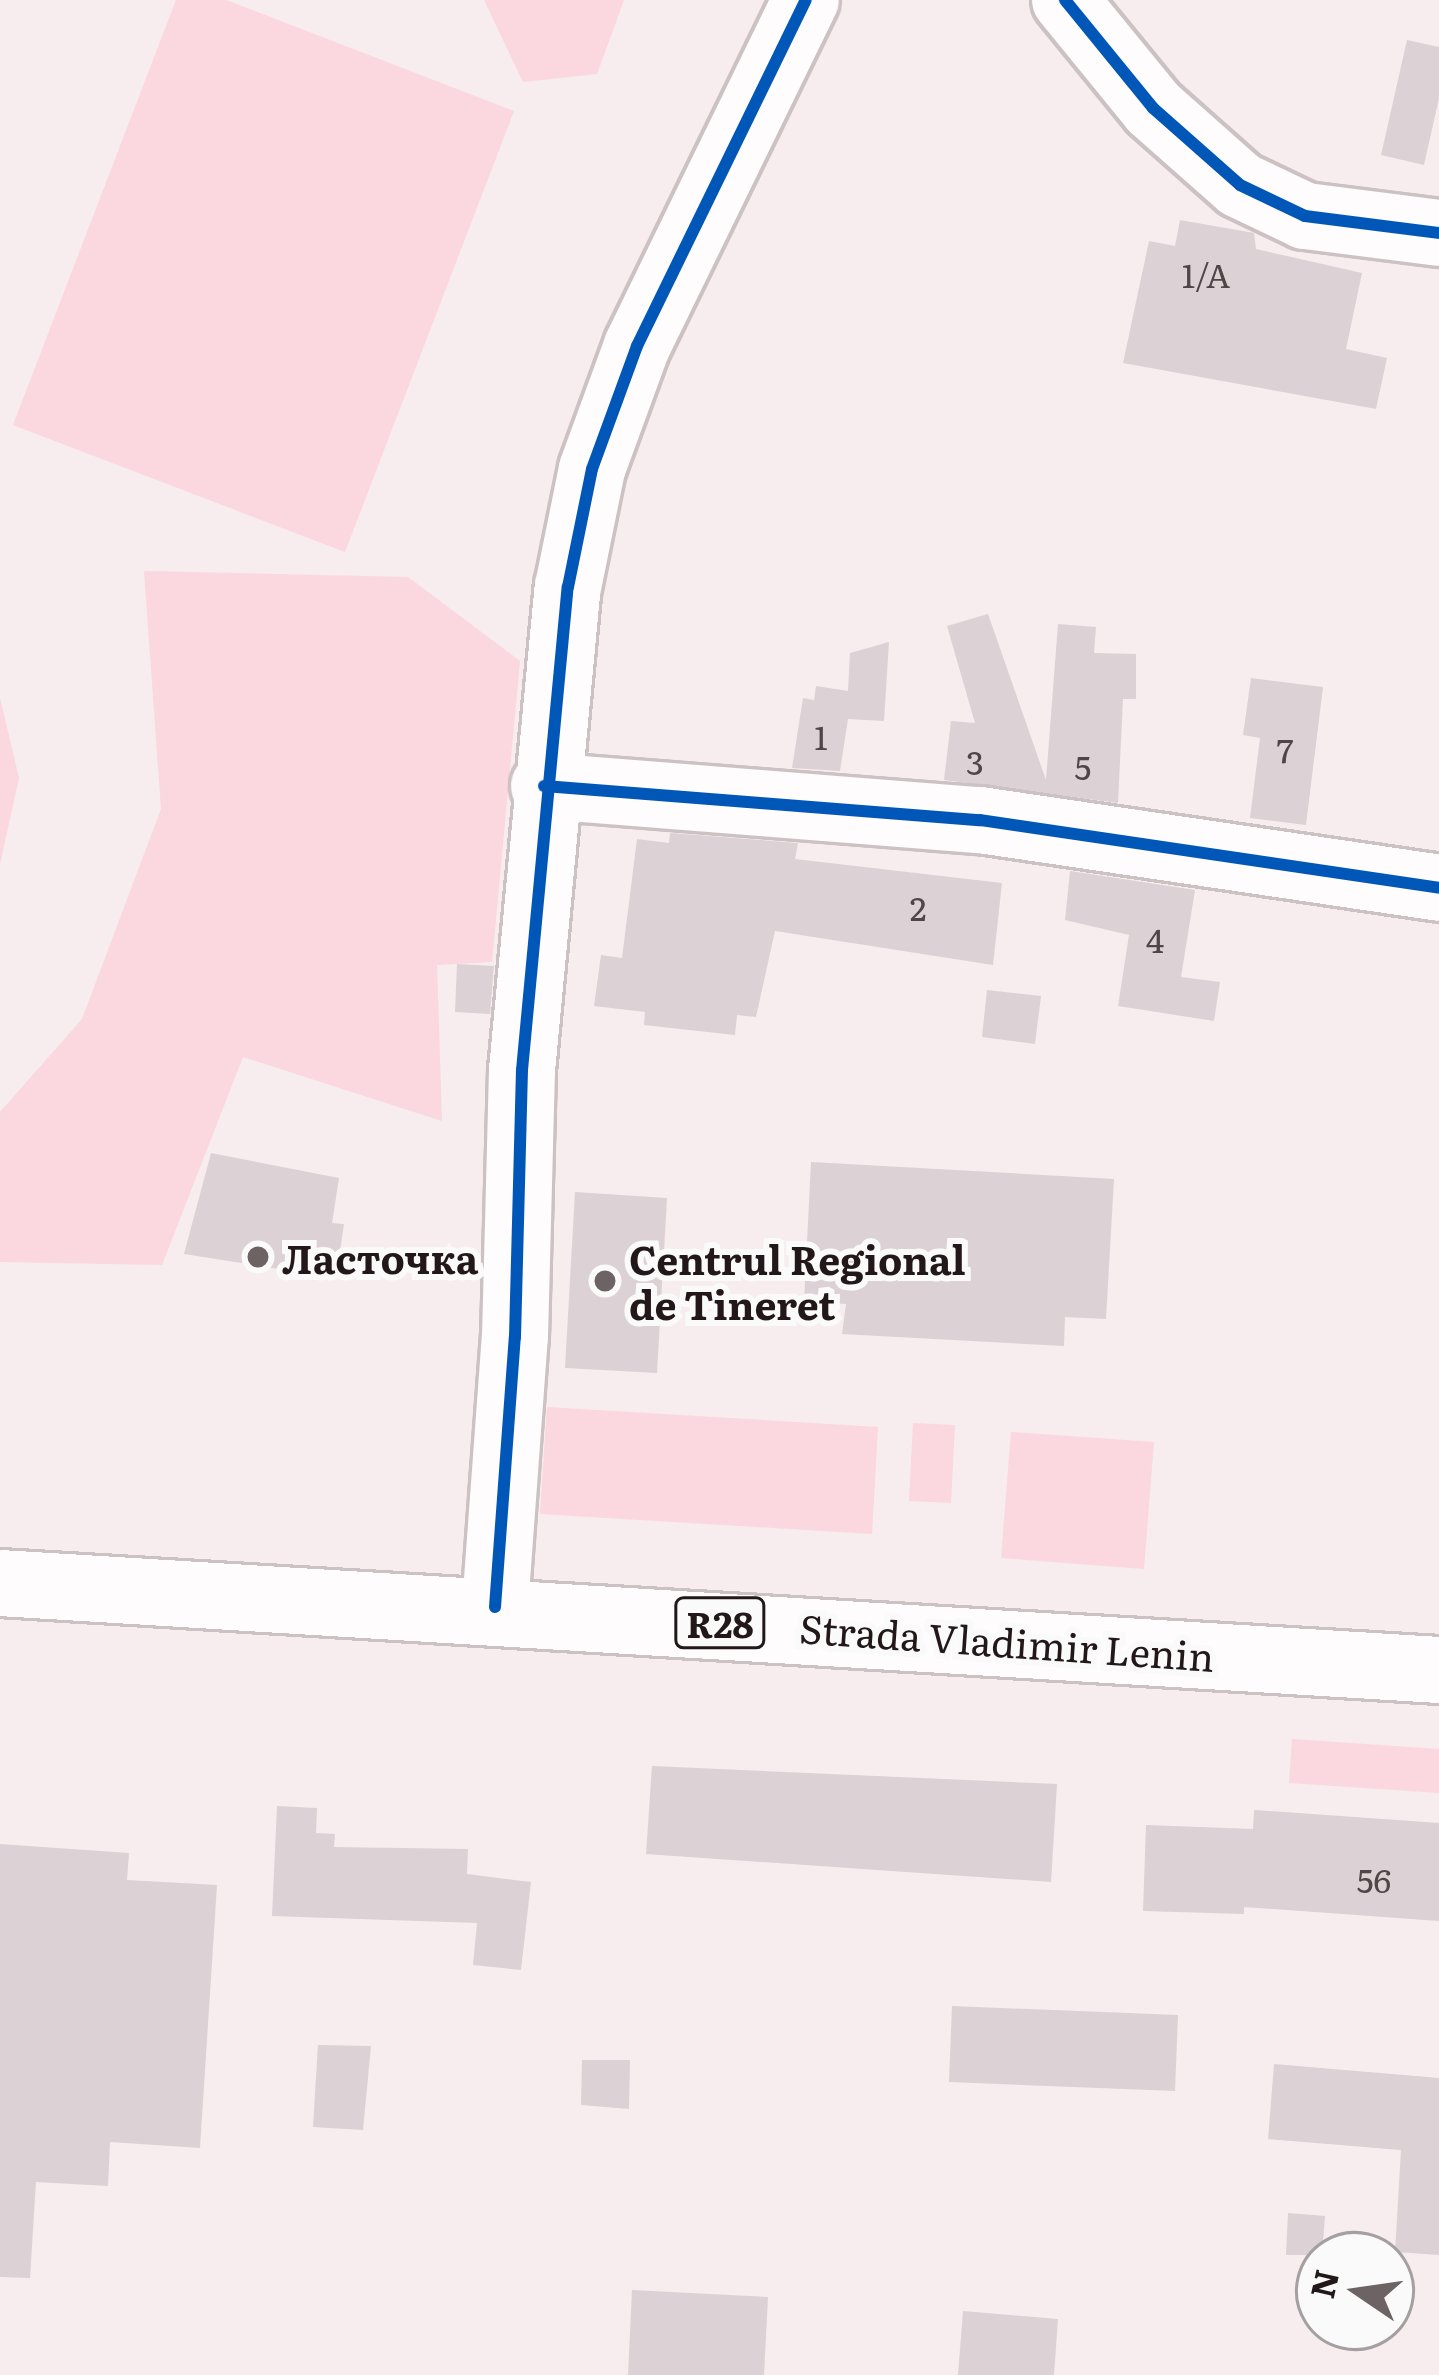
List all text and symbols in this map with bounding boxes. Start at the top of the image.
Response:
house number: 1/A [1182,254,1230,294]
house number: 1 [814,716,828,756]
house number: 7 [1277,729,1293,769]
house number: 3 [966,741,984,781]
house number: 5 [1075,746,1091,786]
house number: 2 [910,887,926,927]
house number: 4 [1146,919,1164,959]
place label: Ласточка [282,1234,478,1280]
place label: Centrul Regional de Tineret [629,1236,966,1327]
marker: Ласточка [245,1244,271,1270]
marker: Centrul Regional de Tineret [592,1268,618,1294]
road number: R28 [672,1593,768,1653]
street label: Strada Vladimir Lenin [798,1603,1216,1679]
house number: 56 [1357,1859,1391,1899]
north arrow [1295,2231,1415,2351]
text: N [1295,2264,1349,2302]

